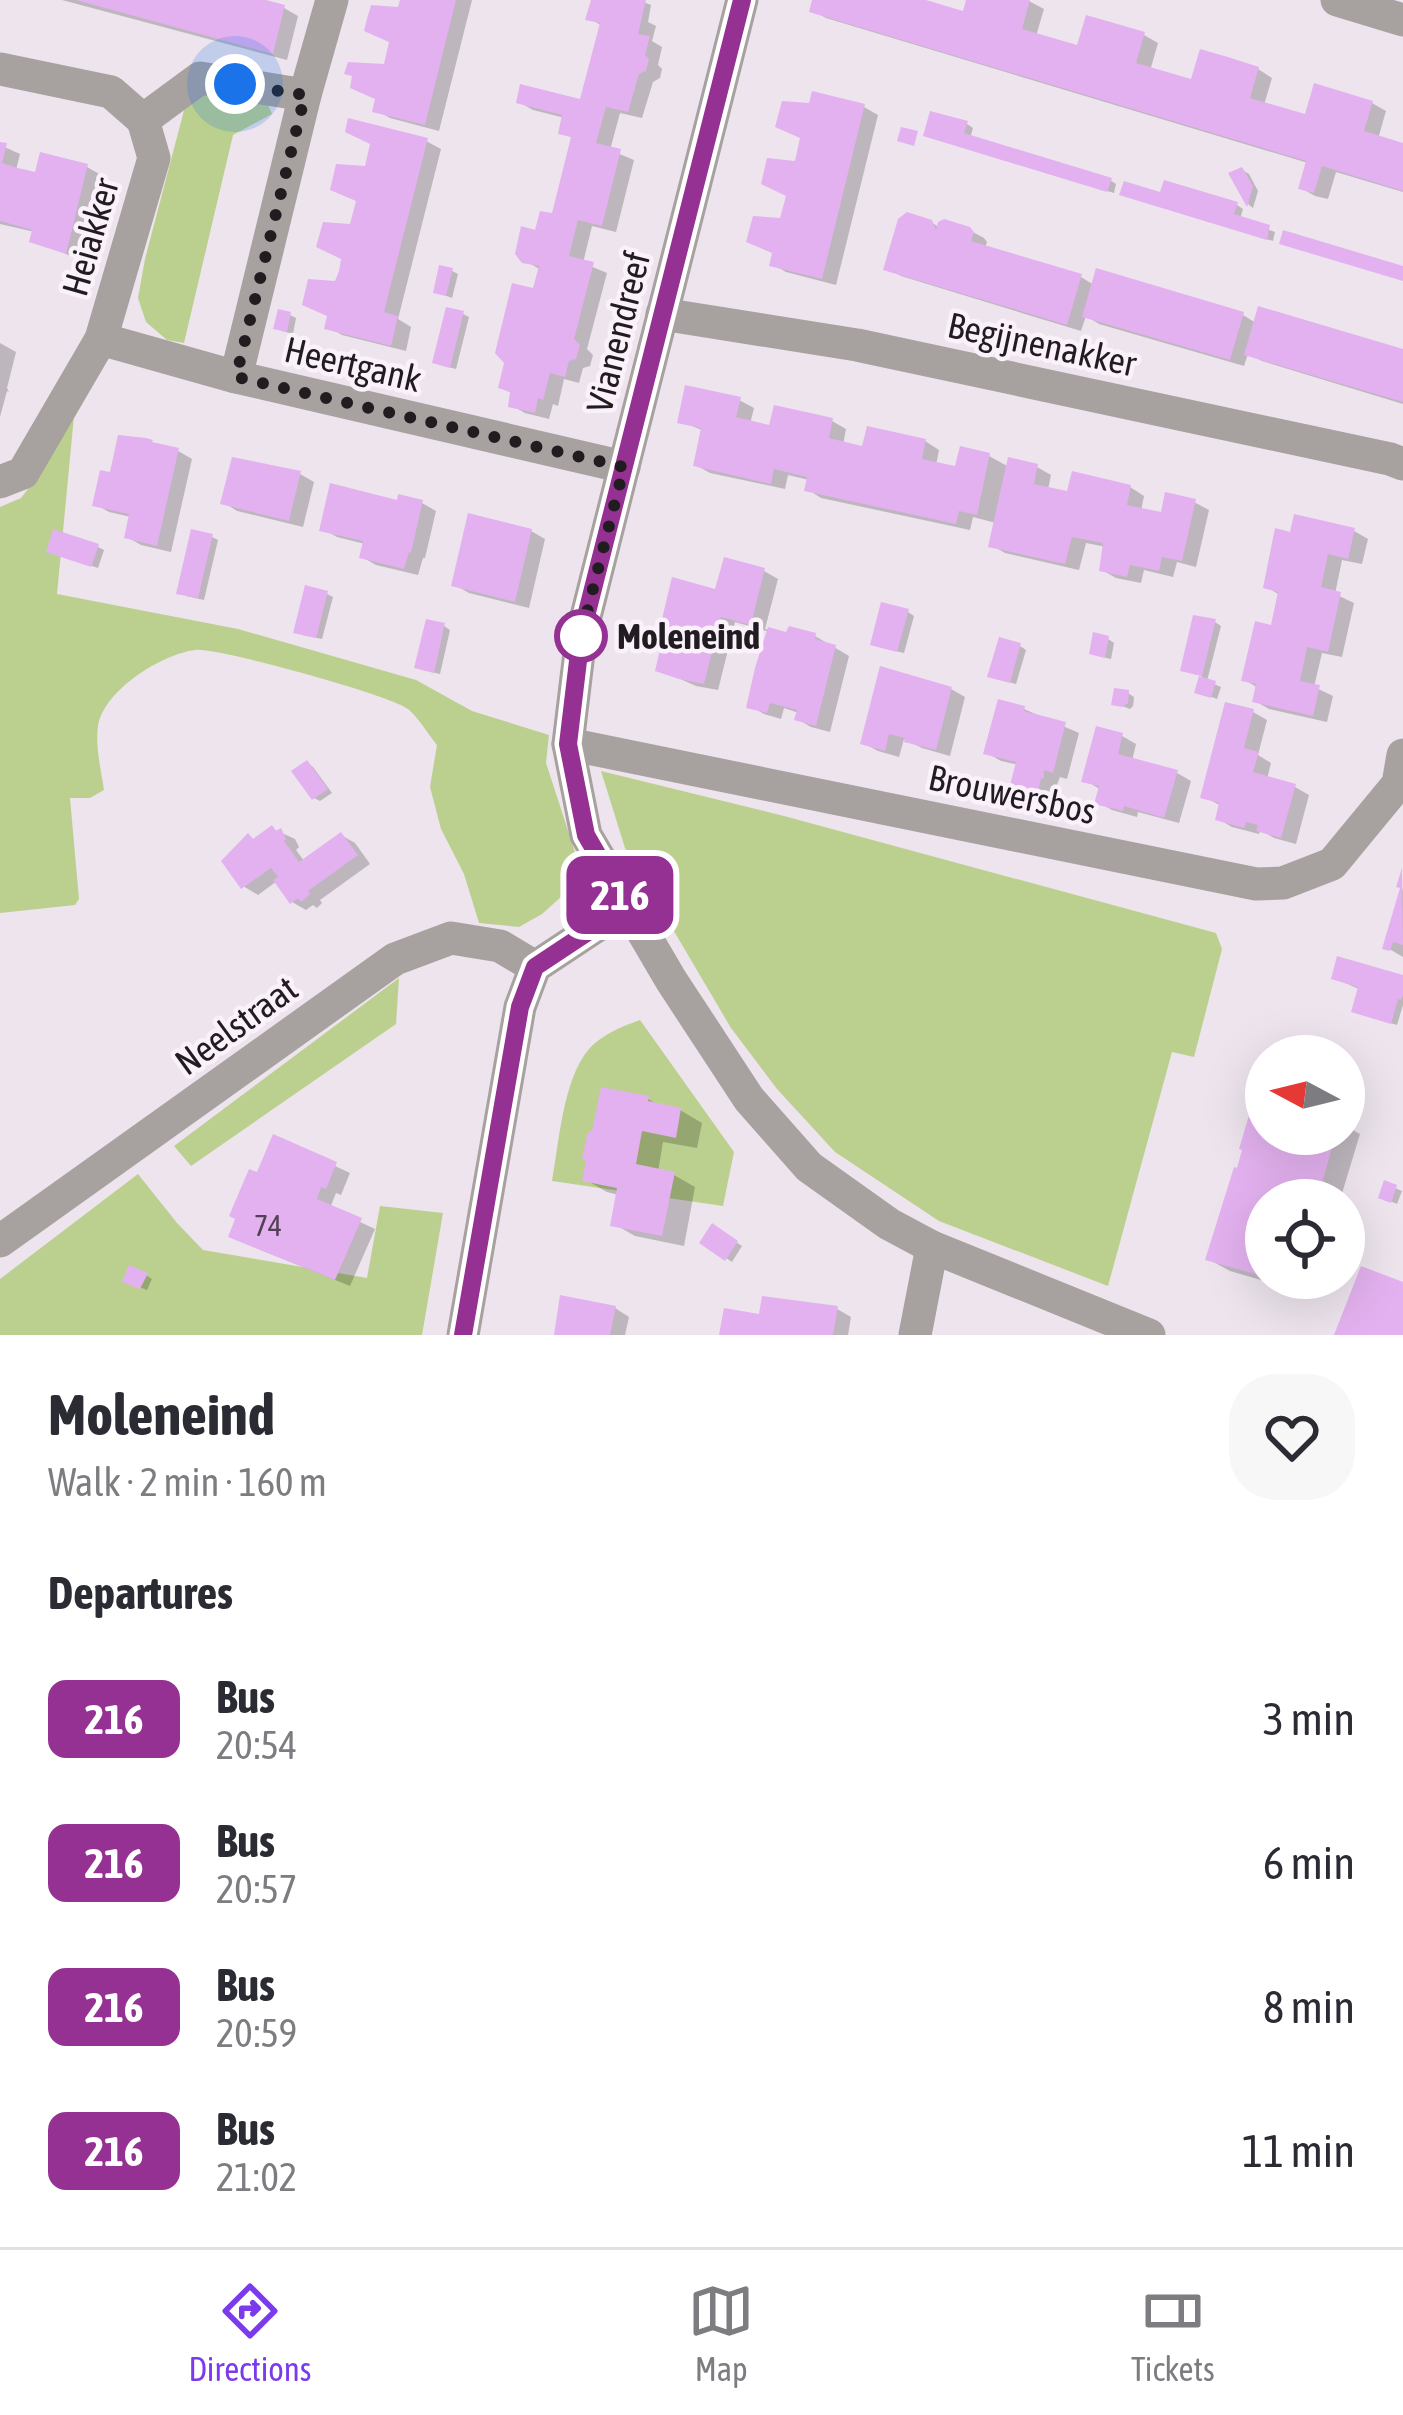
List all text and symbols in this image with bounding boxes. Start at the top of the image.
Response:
your location [205,54,265,114]
street label: Heiakker [53,172,127,301]
street label: Vianendreef [578,247,658,417]
street label: Begijnenakker [944,304,1141,385]
street label: Heertgank [281,328,426,400]
marker: Moleneind [556,611,606,661]
place label: Moleneind [617,615,760,657]
street label: Brouwersbos [925,756,1099,832]
line badge: 216 [551,856,689,934]
text: 216 [590,871,650,919]
street label: Neelstraat [167,967,305,1083]
north arrow [1245,1035,1365,1155]
map controls [1245,1035,1365,1299]
button: locate [1245,1179,1365,1299]
house number: 74 [254,1208,282,1242]
button: heart [1229,1374,1355,1500]
text: Moleneind [48,1382,275,1447]
text: Walk · 2 min · 160 m [48,1460,327,1504]
text: Departures [48,1567,233,1619]
text: Bus [216,1671,275,1723]
text: 3 min [1263,1693,1355,1745]
text: 216 [84,1695,144,1743]
text: 20:54 [216,1723,297,1767]
text: Bus [216,1815,275,1867]
text: 6 min [1263,1837,1355,1889]
text: 216 [84,1839,144,1887]
text: 20:57 [216,1867,297,1911]
text: Bus [216,1959,275,2011]
text: 8 min [1263,1981,1355,2033]
text: 216 [84,1983,144,2031]
text: 20:59 [216,2011,297,2055]
text: Bus [216,2103,275,2155]
text: 11 min [1242,2125,1355,2177]
text: 216 [84,2127,144,2175]
text: 21:02 [216,2155,297,2199]
tab: Directions [188,2278,311,2388]
tab: Map [688,2278,754,2388]
tab: Tickets [1131,2278,1215,2388]

